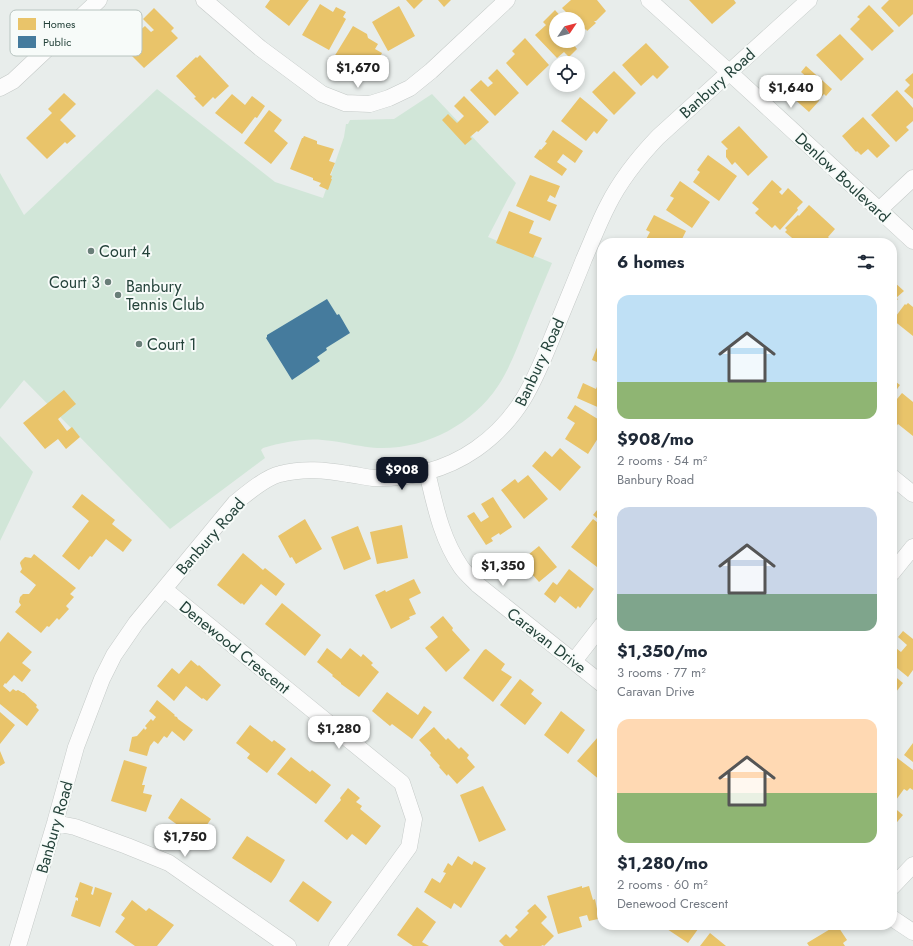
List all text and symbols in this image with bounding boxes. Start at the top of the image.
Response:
legend [10,10,142,56]
north arrow [549,12,585,48]
map controls [549,12,585,92]
text: Homes [43,16,76,32]
text: Public [43,34,72,50]
street label: Banbury Road [674,43,760,124]
pin: $1,670 [325,55,391,89]
button: locate [549,56,585,92]
text: $1,670 [336,58,380,77]
pin: $1,640 [758,75,824,109]
text: $1,640 [768,78,814,97]
street label: Denlow Boulevard [790,127,895,228]
place label: Court 4 [99,240,151,263]
marker: Court 4 [86,246,96,256]
text: 6 homes [617,250,685,274]
icon: filters [855,251,877,273]
place label: Court 3 [49,271,100,294]
place label: Banbury Tennis Club [126,275,204,316]
marker: Court 3 [103,277,113,287]
marker: Banbury Tennis Club [113,290,123,300]
street label: Banbury Road [509,314,570,410]
icon: home [711,321,783,393]
place label: Court 1 [147,333,196,356]
marker: Court 1 [134,339,144,349]
text: $908/mo [617,427,694,451]
text: 2 rooms · 54 m² [617,451,707,470]
pin: $908 [378,457,426,491]
text: $908 [385,460,419,479]
text: Banbury Road [617,470,694,489]
street label: Banbury Road [171,493,250,580]
icon: home [711,533,783,605]
pin: $1,350 [470,553,536,587]
text: $1,350 [481,556,525,575]
street label: Denewood Crescent [174,595,295,699]
street label: Caravan Drive [502,602,591,679]
text: $1,350/mo [617,639,708,663]
text: 3 rooms · 77 m² [617,663,706,682]
text: Caravan Drive [617,682,694,701]
pin: $1,280 [306,716,372,750]
text: $1,280 [317,719,361,738]
icon: home [711,745,783,817]
street label: Banbury Road [30,778,79,876]
pin: $1,750 [152,824,218,858]
text: $1,750 [163,827,207,846]
text: $1,280/mo [617,851,708,875]
text: 2 rooms · 60 m² [617,875,708,894]
text: Denewood Crescent [617,894,728,913]

